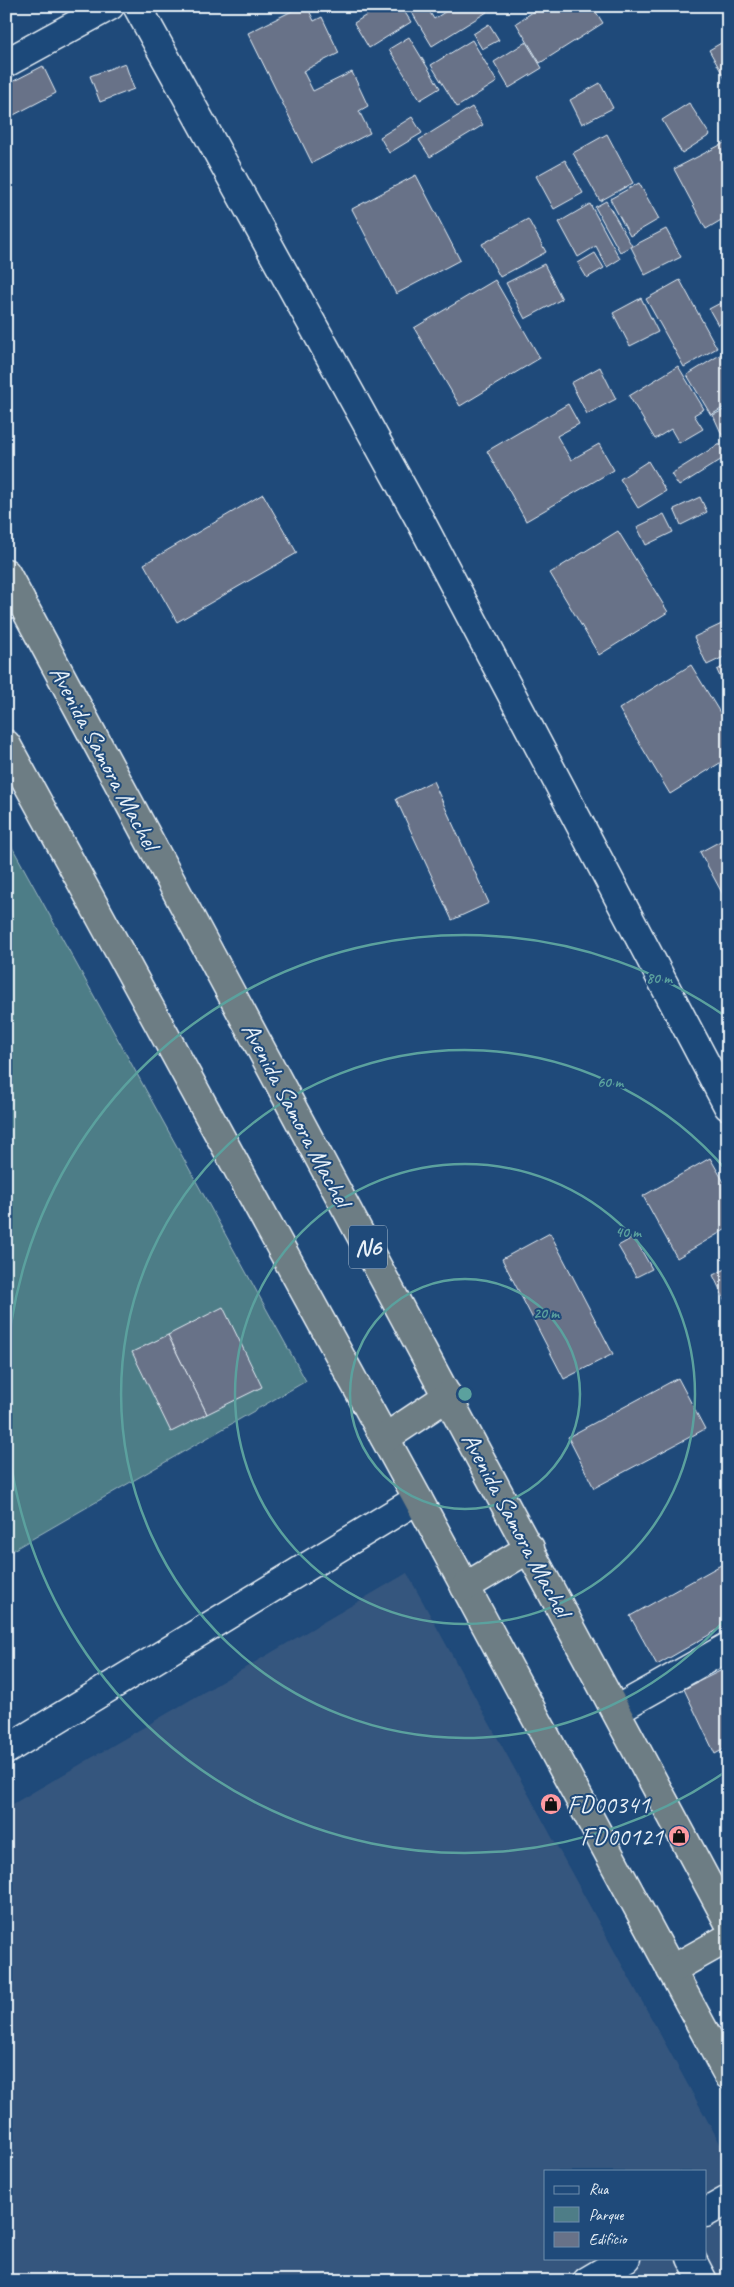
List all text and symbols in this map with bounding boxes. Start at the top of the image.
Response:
street label: Avenida Samora Machel [42,660,168,859]
text: 80 m [646,969,673,988]
street label: Avenida Samora Machel [234,1017,360,1216]
text: 60 m [597,1073,624,1092]
text: 40 m [615,1223,642,1242]
road number: N6 [349,1226,387,1268]
text: 20 m [533,1304,560,1323]
centre of rings [456,1385,474,1403]
street label: Avenida Samora Machel [454,1427,580,1626]
place label: FD00341 [567,1789,651,1821]
shop icon: FD00341 [539,1792,563,1816]
place label: FD00121 [580,1821,665,1853]
shop icon: FD00121 [667,1824,691,1848]
legend [544,2170,706,2260]
text: Rua [589,2180,609,2199]
text: Parque [589,2206,625,2225]
text: Edifício [589,2230,628,2249]

